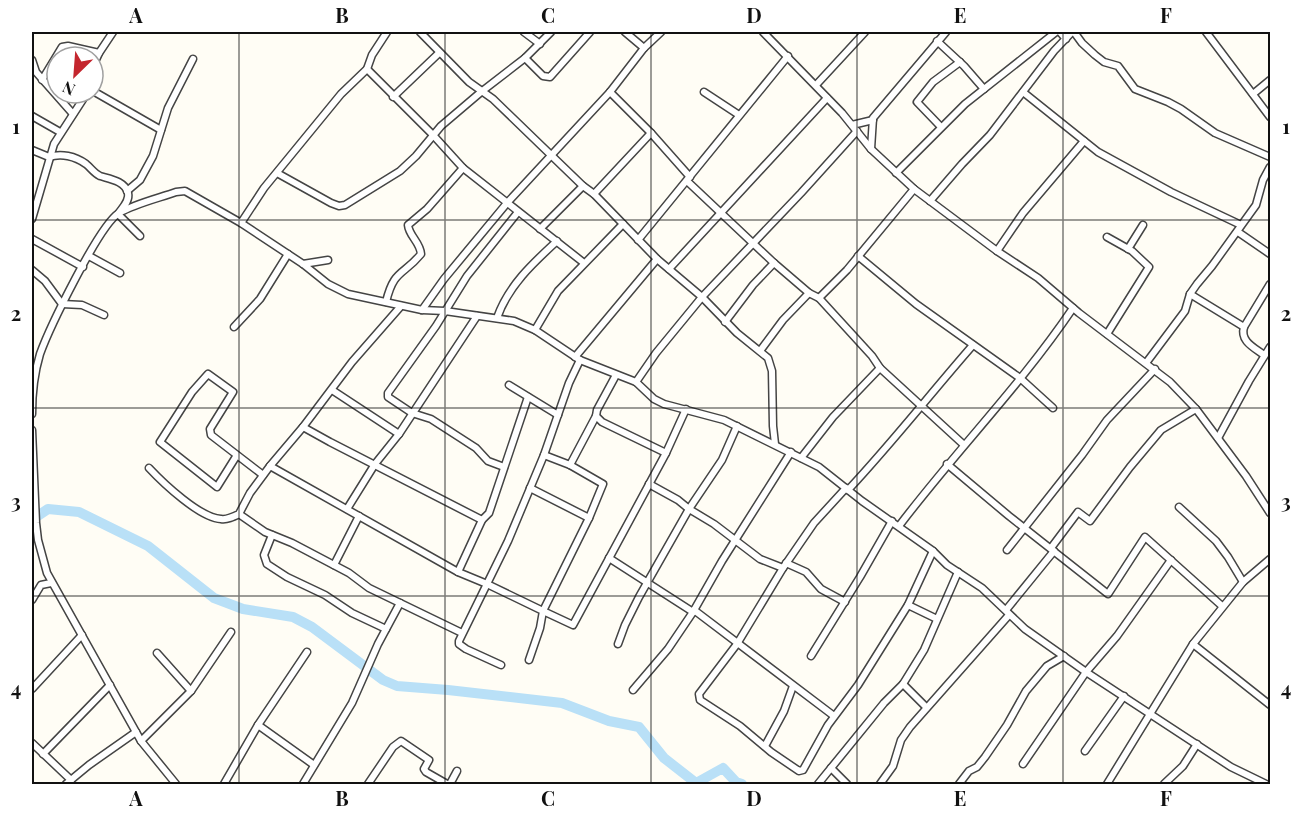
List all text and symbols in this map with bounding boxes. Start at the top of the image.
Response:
text: A [128,1,143,28]
text: B [335,1,349,28]
text: C [541,1,555,28]
text: D [746,1,762,28]
text: E [954,1,966,28]
text: F [1160,1,1172,28]
north arrow [45,45,105,105]
text: N [58,77,78,101]
text: 1 [12,112,20,139]
text: 1 [1282,112,1290,139]
text: 2 [11,299,21,326]
text: 2 [1281,299,1291,326]
text: 3 [11,487,21,514]
text: 3 [1281,487,1291,514]
text: 4 [11,674,21,701]
text: 4 [1281,674,1291,701]
text: A [128,784,143,811]
text: B [335,784,349,811]
text: C [541,784,555,811]
text: D [746,784,762,811]
text: E [954,784,966,811]
text: F [1160,784,1172,811]

